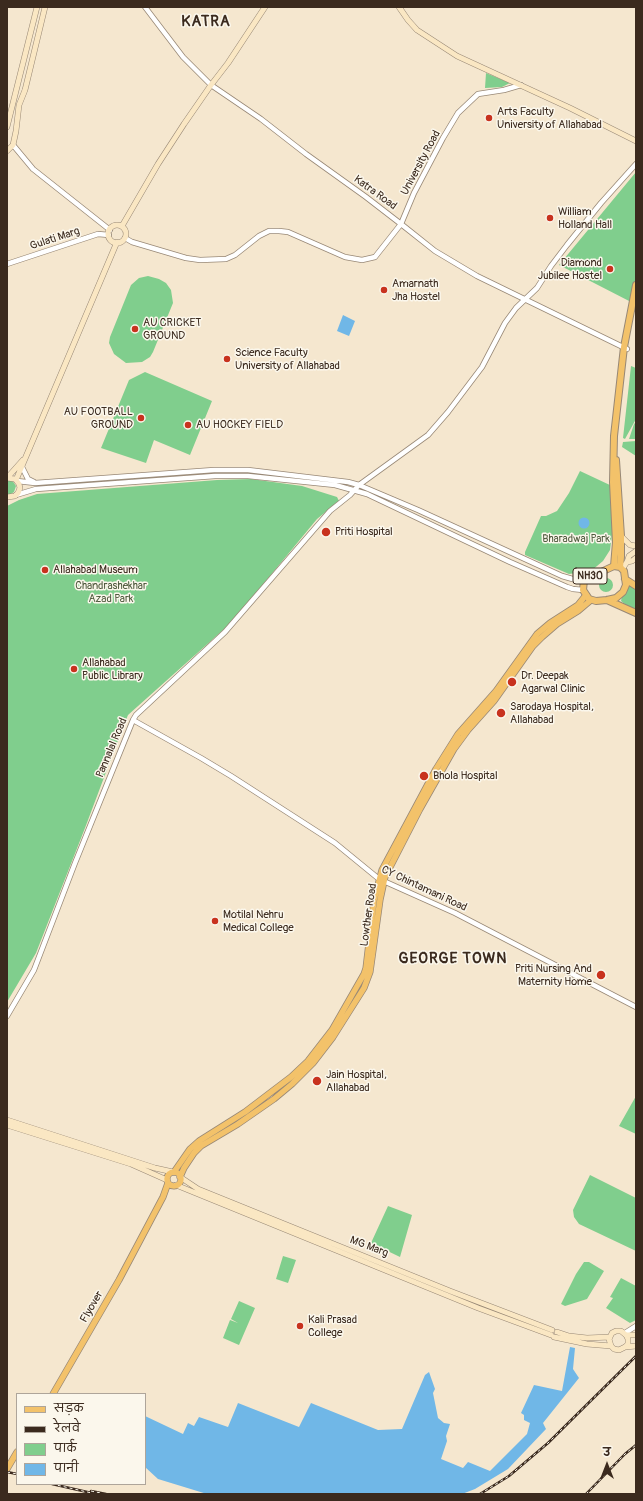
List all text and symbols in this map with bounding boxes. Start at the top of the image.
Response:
district label: KATRA [181,13,231,31]
place label: Arts Faculty University of Allahabad [497,105,602,131]
marker: Arts Faculty University of Allahabad [484,113,494,123]
street label: University Road [398,128,444,198]
street label: Katra Road [351,173,399,213]
place label: William Holland Hall [558,205,612,231]
marker: William Holland Hall [545,213,555,223]
street label: Gulati Marg [28,225,82,253]
place label: Diamond Jubilee Hostel [538,256,602,282]
marker: Diamond Jubilee Hostel [605,264,615,274]
place label: Amarnath Jha Hostel [392,277,440,303]
marker: Amarnath Jha Hostel [379,285,389,295]
place label: AU CRICKET GROUND [143,316,201,342]
marker: AU CRICKET GROUND [130,324,140,334]
place label: Science Faculty University of Allahabad [235,346,340,372]
marker: Science Faculty University of Allahabad [222,354,232,364]
place label: AU FOOTBALL GROUND [64,405,133,431]
marker: AU FOOTBALL GROUND [136,413,146,423]
place label: AU HOCKEY FIELD [196,418,283,432]
marker: AU HOCKEY FIELD [183,420,193,430]
place label: Priti Hospital [335,525,393,539]
marker: Priti Hospital [320,526,332,538]
park label: Bharadwaj Park [542,532,610,546]
place label: Allahabad Museum [53,563,138,577]
marker: Allahabad Museum [40,565,50,575]
road number: NH30 [573,568,607,584]
park label: Chandrashekhar Azad Park [75,579,147,605]
place label: Allahabad Public Library [82,656,143,682]
marker: Allahabad Public Library [69,664,79,674]
place label: Dr. Deepak Agarwal Clinic [521,669,585,695]
marker: Dr. Deepak Agarwal Clinic [506,676,518,688]
place label: Sarodaya Hospital, Allahabad [510,700,594,726]
marker: Sarodaya Hospital, Allahabad [495,707,507,719]
street label: Pannalal Road [94,716,130,780]
place label: Bhola Hospital [433,769,498,783]
marker: Bhola Hospital [418,770,430,782]
street label: CY Chintamani Road [379,863,469,915]
street label: Lowther Road [358,883,380,947]
place label: Motilal Nehru Medical College [223,908,294,934]
marker: Motilal Nehru Medical College [210,916,220,926]
district label: GEORGE TOWN [399,950,507,968]
place label: Priti Nursing And Maternity Home [515,962,592,988]
marker: Priti Nursing And Maternity Home [595,969,607,981]
place label: Jain Hospital, Allahabad [326,1068,387,1094]
marker: Jain Hospital, Allahabad [311,1075,323,1087]
street label: MG Marg [348,1234,390,1260]
street label: Flyover [78,1289,106,1325]
place label: Kali Prasad College [308,1313,357,1339]
marker: Kali Prasad College [295,1321,305,1331]
legend [16,1393,146,1485]
text: सड़क [54,1401,84,1416]
text: रेलवे [54,1421,80,1436]
text: पार्क [54,1441,77,1456]
north arrow [587,1445,627,1485]
text: उ [603,1446,611,1459]
text: पानी [54,1461,79,1476]

